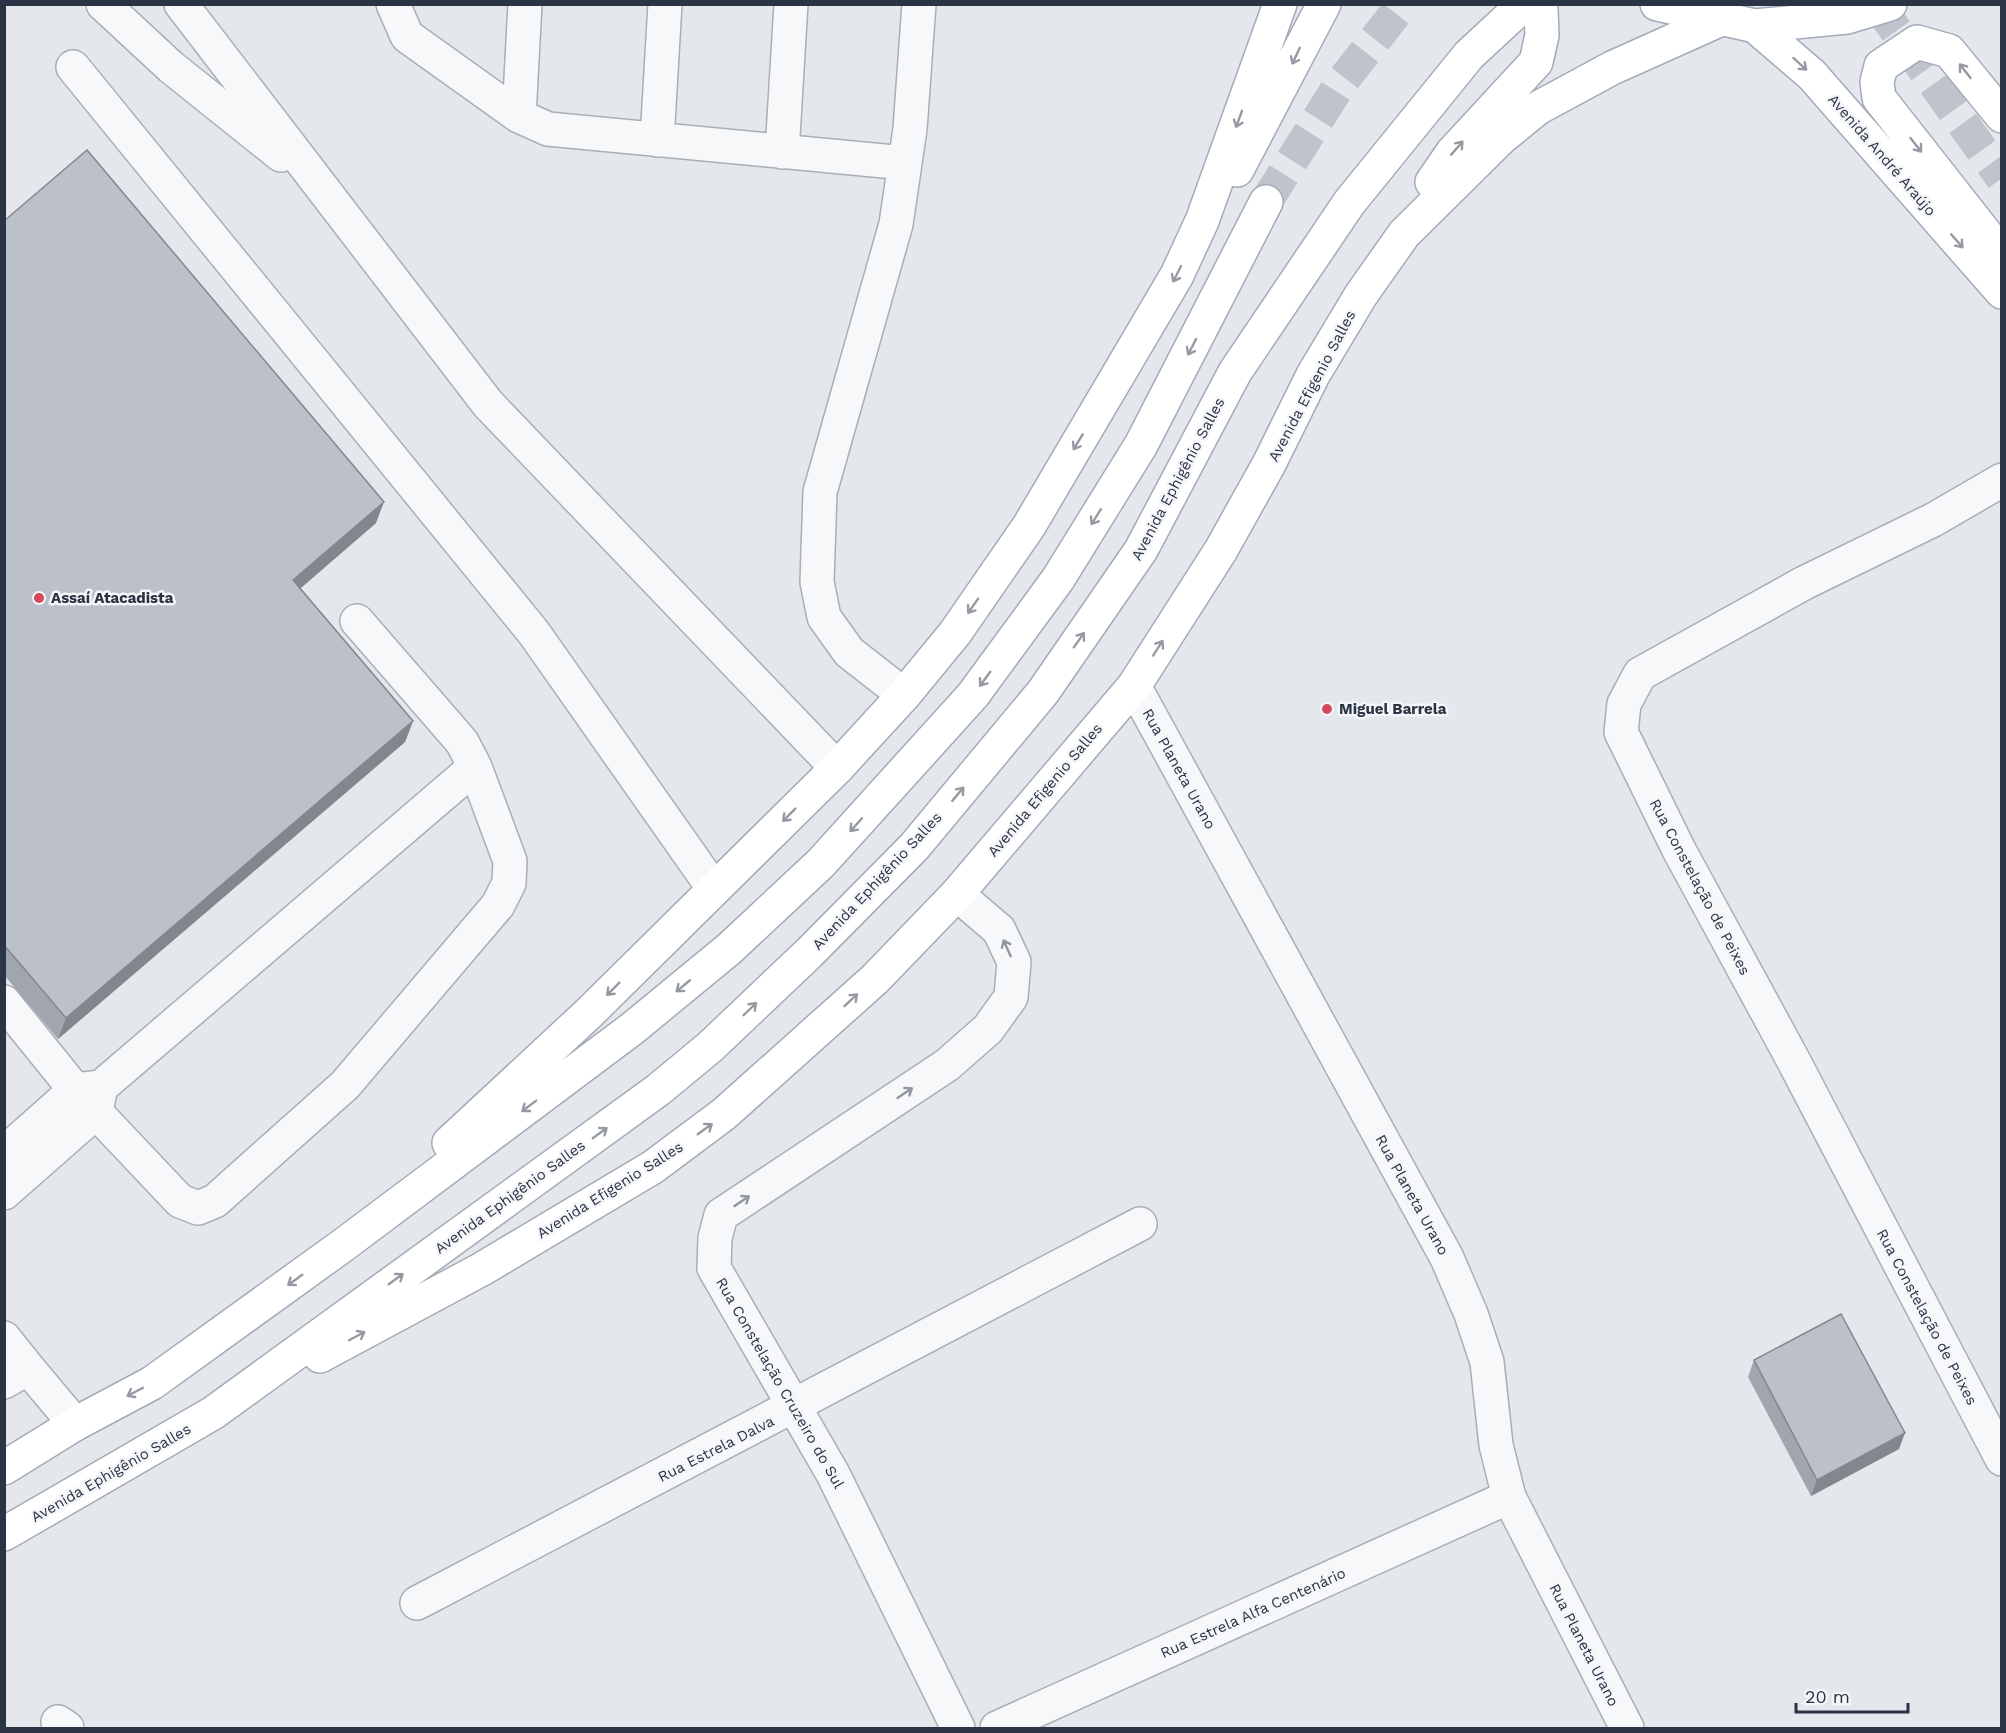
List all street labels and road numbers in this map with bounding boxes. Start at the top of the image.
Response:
street label: Avenida André Araújo [1824,90,1940,220]
street label: Avenida Efigenio Salles [1264,307,1360,465]
street label: Avenida Ephigênio Salles [1127,394,1229,563]
street label: Rua Planeta Urano [1138,706,1220,832]
street label: Avenida Efigenio Salles [984,720,1106,860]
street label: Rua Constelação de Peixes [1646,796,1754,978]
street label: Avenida Ephigênio Salles [808,808,946,954]
street label: Rua Planeta Urano [1371,1132,1453,1258]
street label: Avenida Ephigênio Salles [431,1136,589,1258]
street label: Avenida Efigenio Salles [534,1138,686,1242]
street label: Rua Constelação de Peixes [1873,1226,1981,1408]
street label: Rua Constelação Cruzeiro do Sul [712,1274,848,1492]
street label: Rua Estrela Dalva [655,1412,778,1486]
street label: Avenida Ephigênio Salles [28,1420,194,1526]
street label: Rua Estrela Alfa Centenário [1158,1564,1348,1662]
street label: Rua Planeta Urano [1545,1581,1623,1709]

